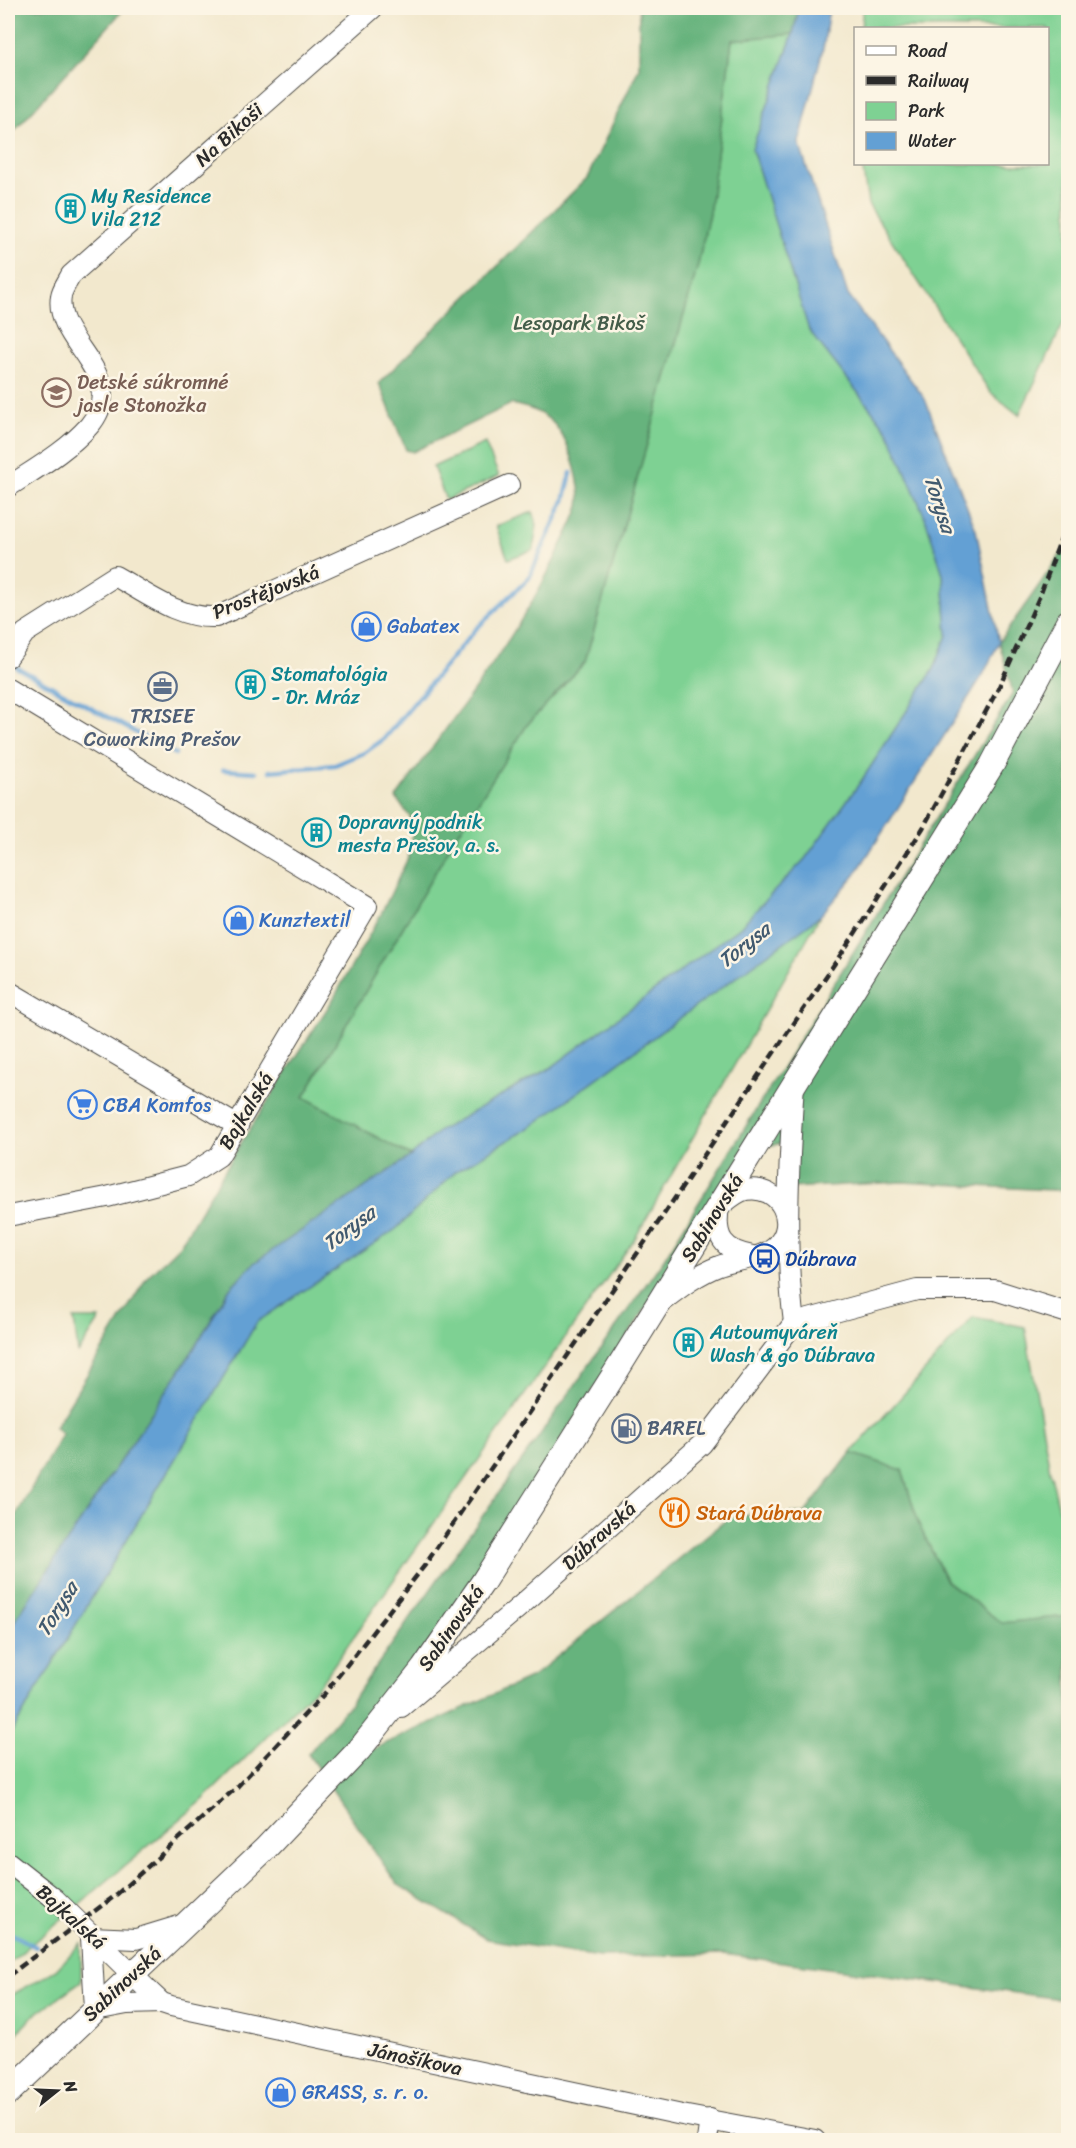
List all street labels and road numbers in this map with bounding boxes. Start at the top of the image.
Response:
street label: Na Bikoši [187,93,273,176]
street label: Prostějovská [207,555,325,629]
street label: Bajkalská [209,1065,283,1157]
street label: Sabinovská [671,1167,753,1269]
street label: Dúbravská [553,1493,645,1579]
street label: Sabinovská [408,1577,494,1679]
street label: Bajkalská [28,1875,114,1959]
street label: Sabinovská [74,1937,170,2031]
street label: Jánošíkova [364,2032,465,2086]

